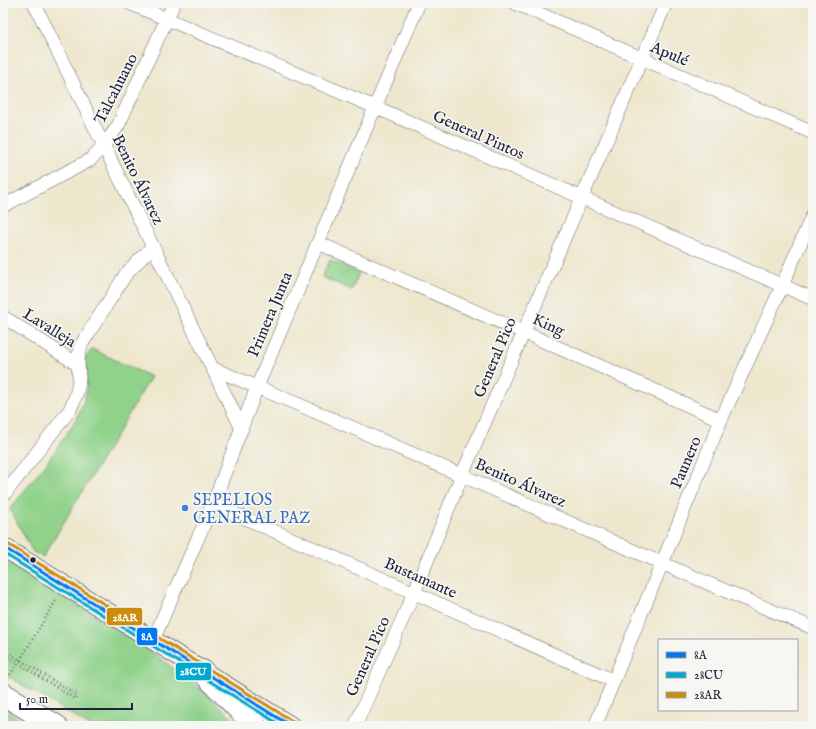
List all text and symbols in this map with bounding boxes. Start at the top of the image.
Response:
street label: Apulé [646,38,691,72]
street label: Talcahuano [91,50,143,127]
street label: General Pintos [429,107,527,165]
street label: Benito Álvarez [107,131,169,228]
street label: Primera Junta [244,269,298,360]
street label: Lavalleja [19,305,79,353]
street label: King [529,310,568,342]
street label: General Pico [470,314,522,401]
street label: Paunero [667,433,707,492]
street label: Benito Álvarez [471,453,570,513]
place label: SEPELIOS GENERAL PAZ [193,491,310,529]
marker: SEPELIOS GENERAL PAZ [180,503,190,513]
street label: Bustamante [381,554,460,604]
unlabelled marker [28,555,38,565]
line badge: 28AR [106,607,143,626]
text: 28AR [112,611,138,625]
street label: General Pico [342,613,396,700]
line badge: 8A [136,627,158,646]
text: 8A [141,630,153,644]
legend [658,639,798,711]
text: 8A [694,648,708,663]
line badge: 28CU [175,662,212,681]
text: 28CU [180,665,207,679]
text: 28CU [694,668,724,683]
scale bar [20,685,132,711]
text: 28AR [694,688,722,703]
text: 50 m [26,692,48,707]

